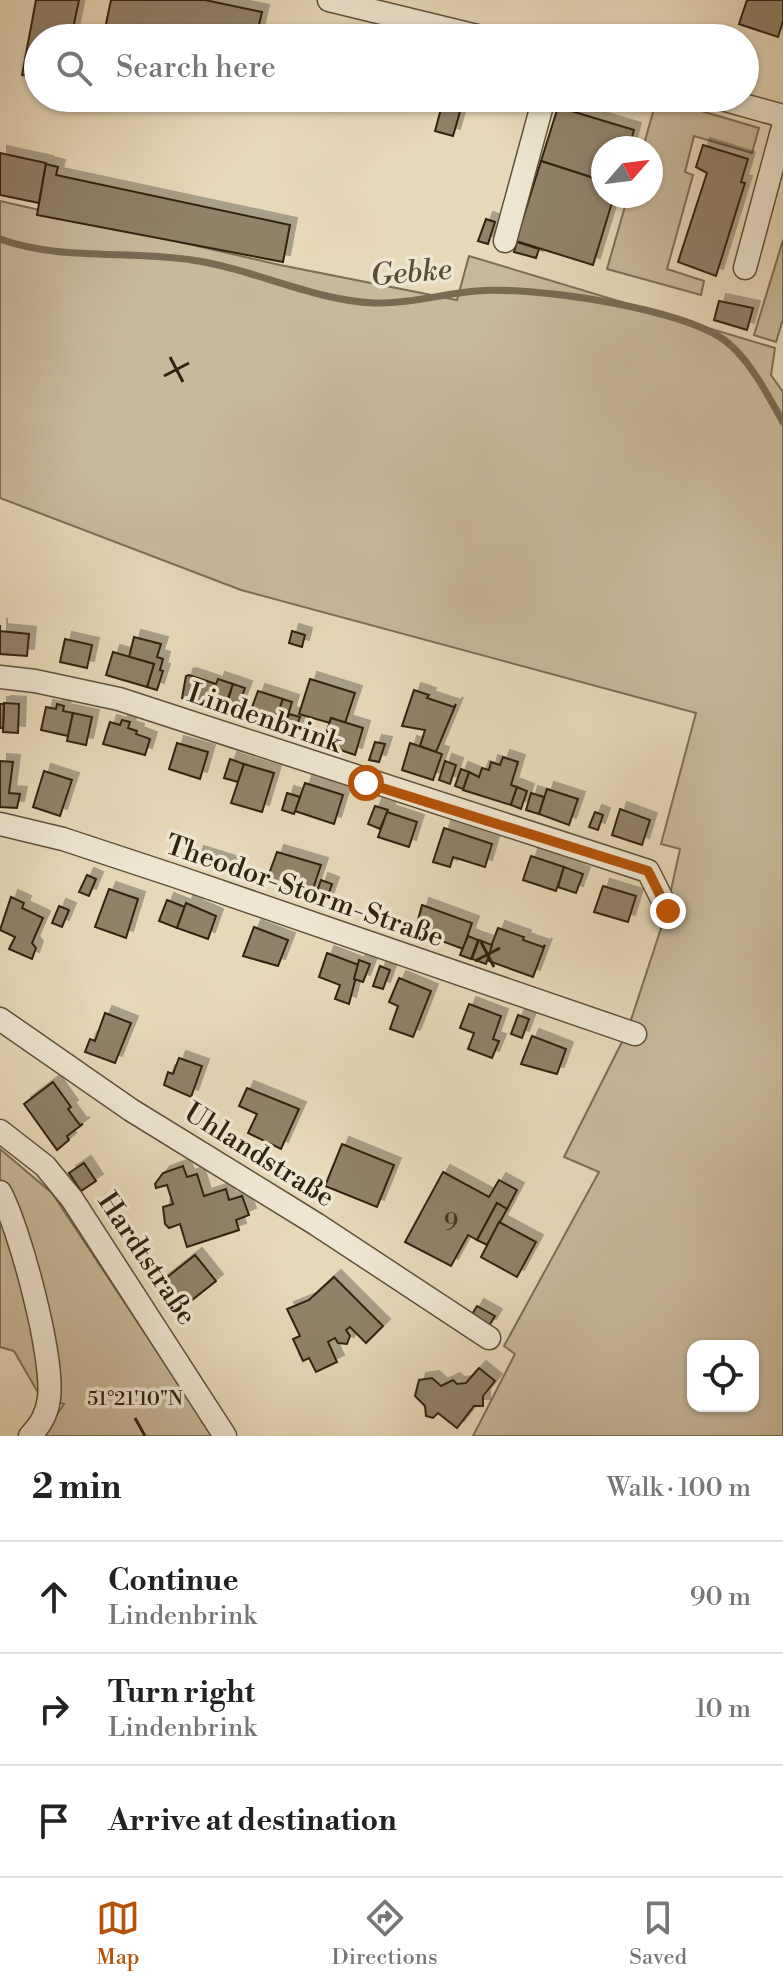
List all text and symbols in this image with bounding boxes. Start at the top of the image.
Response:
search box [24,24,759,112]
icon: search [52,46,96,90]
text: Search here [116,49,276,87]
north arrow [591,136,663,208]
water label: Gebke [369,251,453,295]
street label: Lindenbrink [183,676,347,762]
route start [348,765,384,801]
street label: Theodor-Storm-Straße [161,827,448,955]
route end [650,893,686,929]
street label: Uhlandstraße [178,1095,341,1215]
street label: Hardtstraße [90,1186,204,1332]
house number: 9 [444,1208,458,1238]
map controls [687,1340,759,1412]
button: locate [687,1340,759,1412]
text: 51°21'10"N [87,1387,183,1412]
text: 2 min [32,1467,121,1509]
text: Walk · 100 m [607,1472,751,1504]
text: Continue [108,1562,239,1600]
icon: ahead [32,1575,76,1619]
text: 90 m [690,1581,751,1613]
text: Lindenbrink [108,1600,257,1632]
text: Turn right [108,1674,255,1712]
icon: right [32,1687,76,1731]
text: 10 m [695,1693,751,1725]
text: Lindenbrink [108,1712,257,1744]
icon: arrive [32,1799,76,1843]
text: Arrive at destination [108,1802,397,1840]
tab: Map [96,1896,140,1971]
tab: Directions [332,1896,438,1971]
tab: Saved [629,1896,687,1971]

